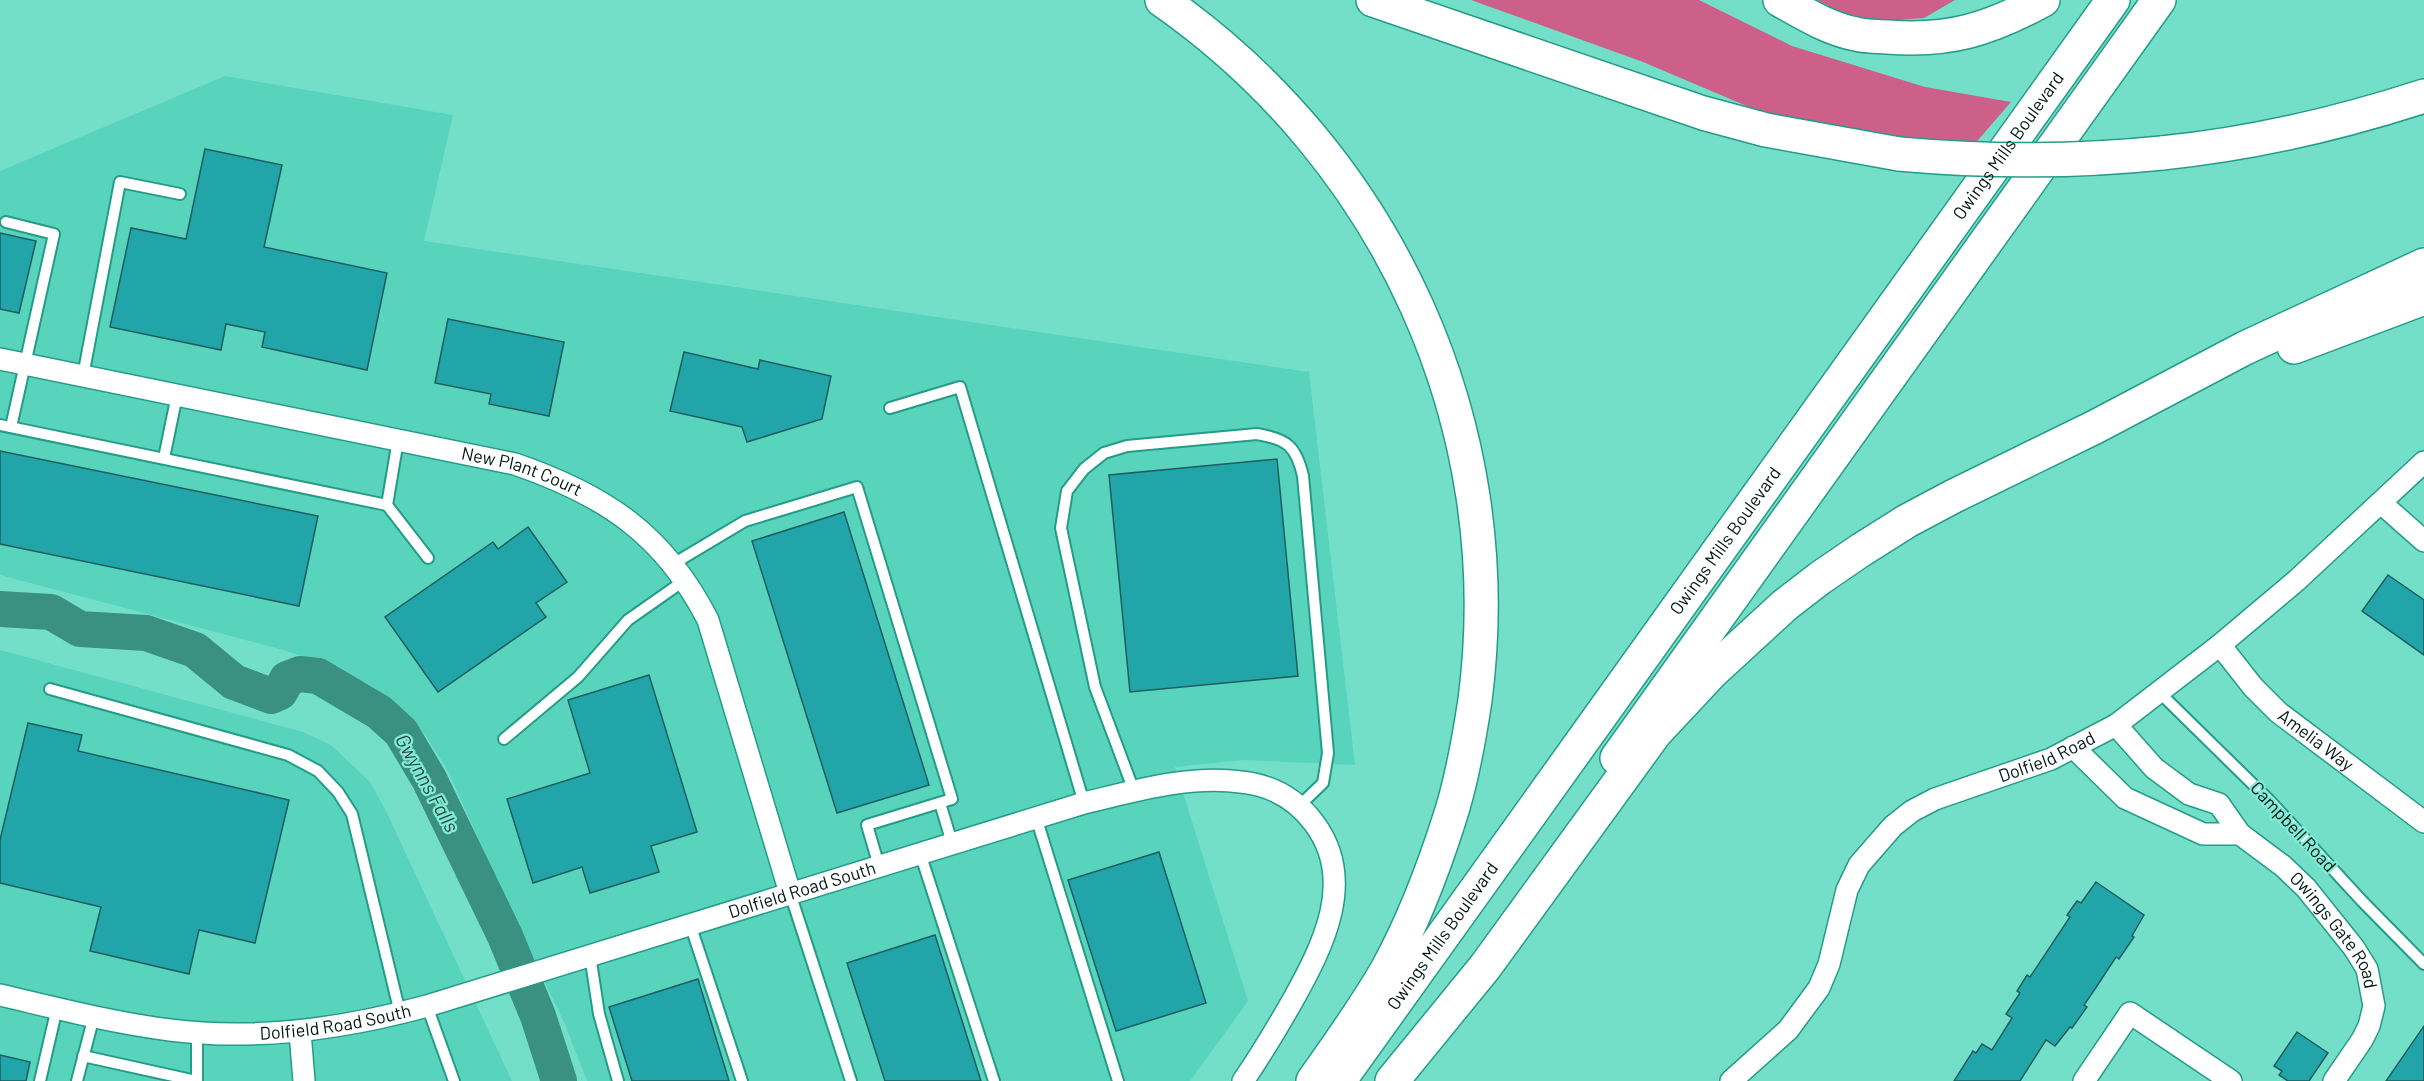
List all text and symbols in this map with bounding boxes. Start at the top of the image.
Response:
street label: Owings Mills Boulevard [1947,67,2068,224]
street label: New Plant Court [460,441,586,500]
street label: Owings Mills Boulevard [1664,462,1785,619]
street label: Amelia Way [2274,704,2359,775]
street label: Dolfield Road [1995,726,2099,786]
water label: Gwynns Falls [391,729,465,836]
street label: Campbell Road [2246,776,2341,876]
street label: Dolfield Road South [725,856,878,922]
street label: Owings Mills Boulevard [1382,858,1502,1014]
street label: Owings Gate Road [2286,867,2382,990]
street label: Dolfield Road South [259,999,413,1044]

